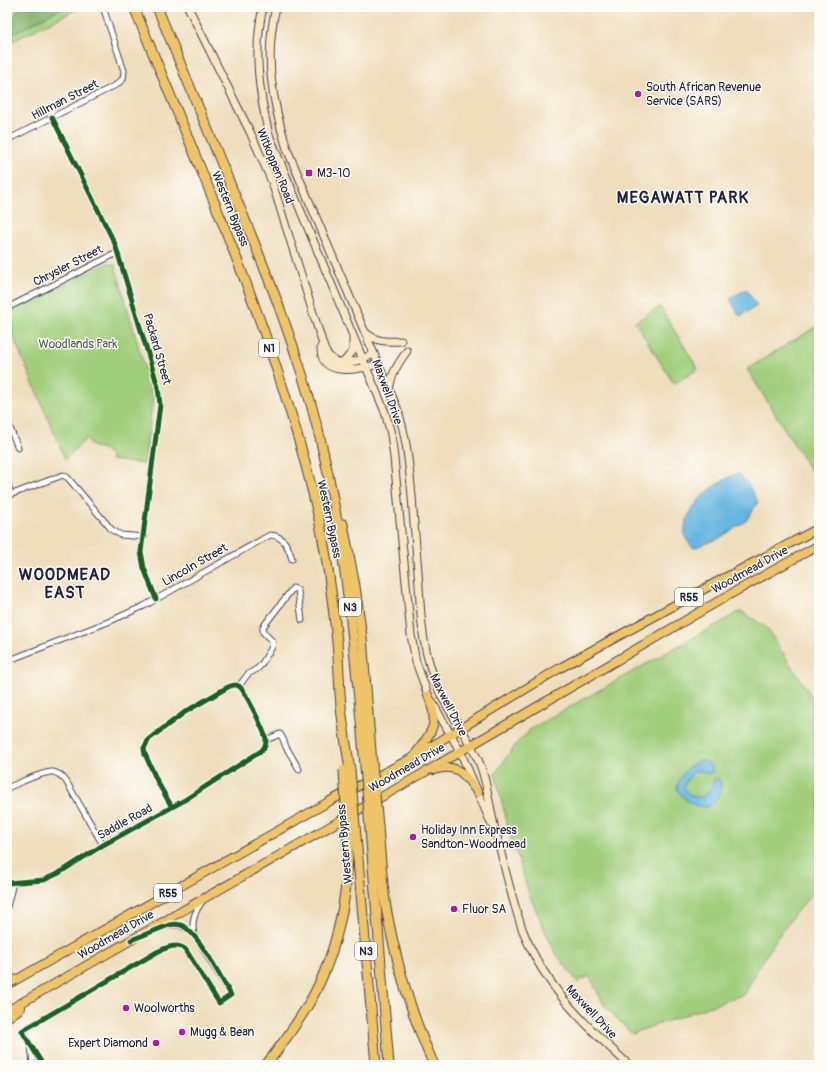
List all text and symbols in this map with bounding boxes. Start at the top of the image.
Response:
street label: Hillman Street [29,77,101,123]
place label: South African Revenue Service (SARS) [646,80,761,109]
marker: South African Revenue Service (SARS) [633,89,643,99]
street label: Witkoppen Road [253,126,297,206]
place label: M3-10 [317,166,350,181]
marker: M3-10 [304,168,314,178]
street label: Western Bypass [208,169,252,249]
district label: MEGAWATT PARK [617,188,749,208]
street label: Chrysler Street [31,242,105,290]
street label: Packard Street [140,312,174,387]
park label: Woodlands Park [39,337,117,352]
road number: N1 [259,339,279,357]
street label: Maxwell Drive [368,357,406,427]
street label: Western Bypass [313,478,345,560]
street label: Lincoln Street [160,540,230,590]
street label: Woodmead Drive [709,543,791,597]
district label: WOODMEAD EAST [19,565,111,603]
road number: R55 [675,588,703,606]
road number: N3 [339,598,361,616]
street label: Maxwell Drive [426,671,470,739]
street label: Woodmead Drive [366,740,448,796]
street label: Saddle Road [95,801,155,843]
street label: Western Bypass [334,803,356,884]
place label: Holiday Inn Express Sandton-Woodmead [421,823,526,852]
marker: Holiday Inn Express Sandton-Woodmead [408,832,418,842]
road number: R55 [154,884,182,902]
place label: Fluor SA [462,902,506,917]
marker: Fluor SA [449,904,459,914]
street label: Woodmead Drive [75,907,157,963]
road number: N3 [355,942,377,960]
street label: Maxwell Drive [562,982,620,1042]
place label: Woolworths [134,1001,195,1016]
marker: Woolworths [121,1003,131,1013]
place label: Mugg & Bean [190,1025,254,1040]
marker: Mugg & Bean [177,1027,187,1037]
place label: Expert Diamond [68,1036,148,1051]
marker: Expert Diamond [151,1038,161,1048]

